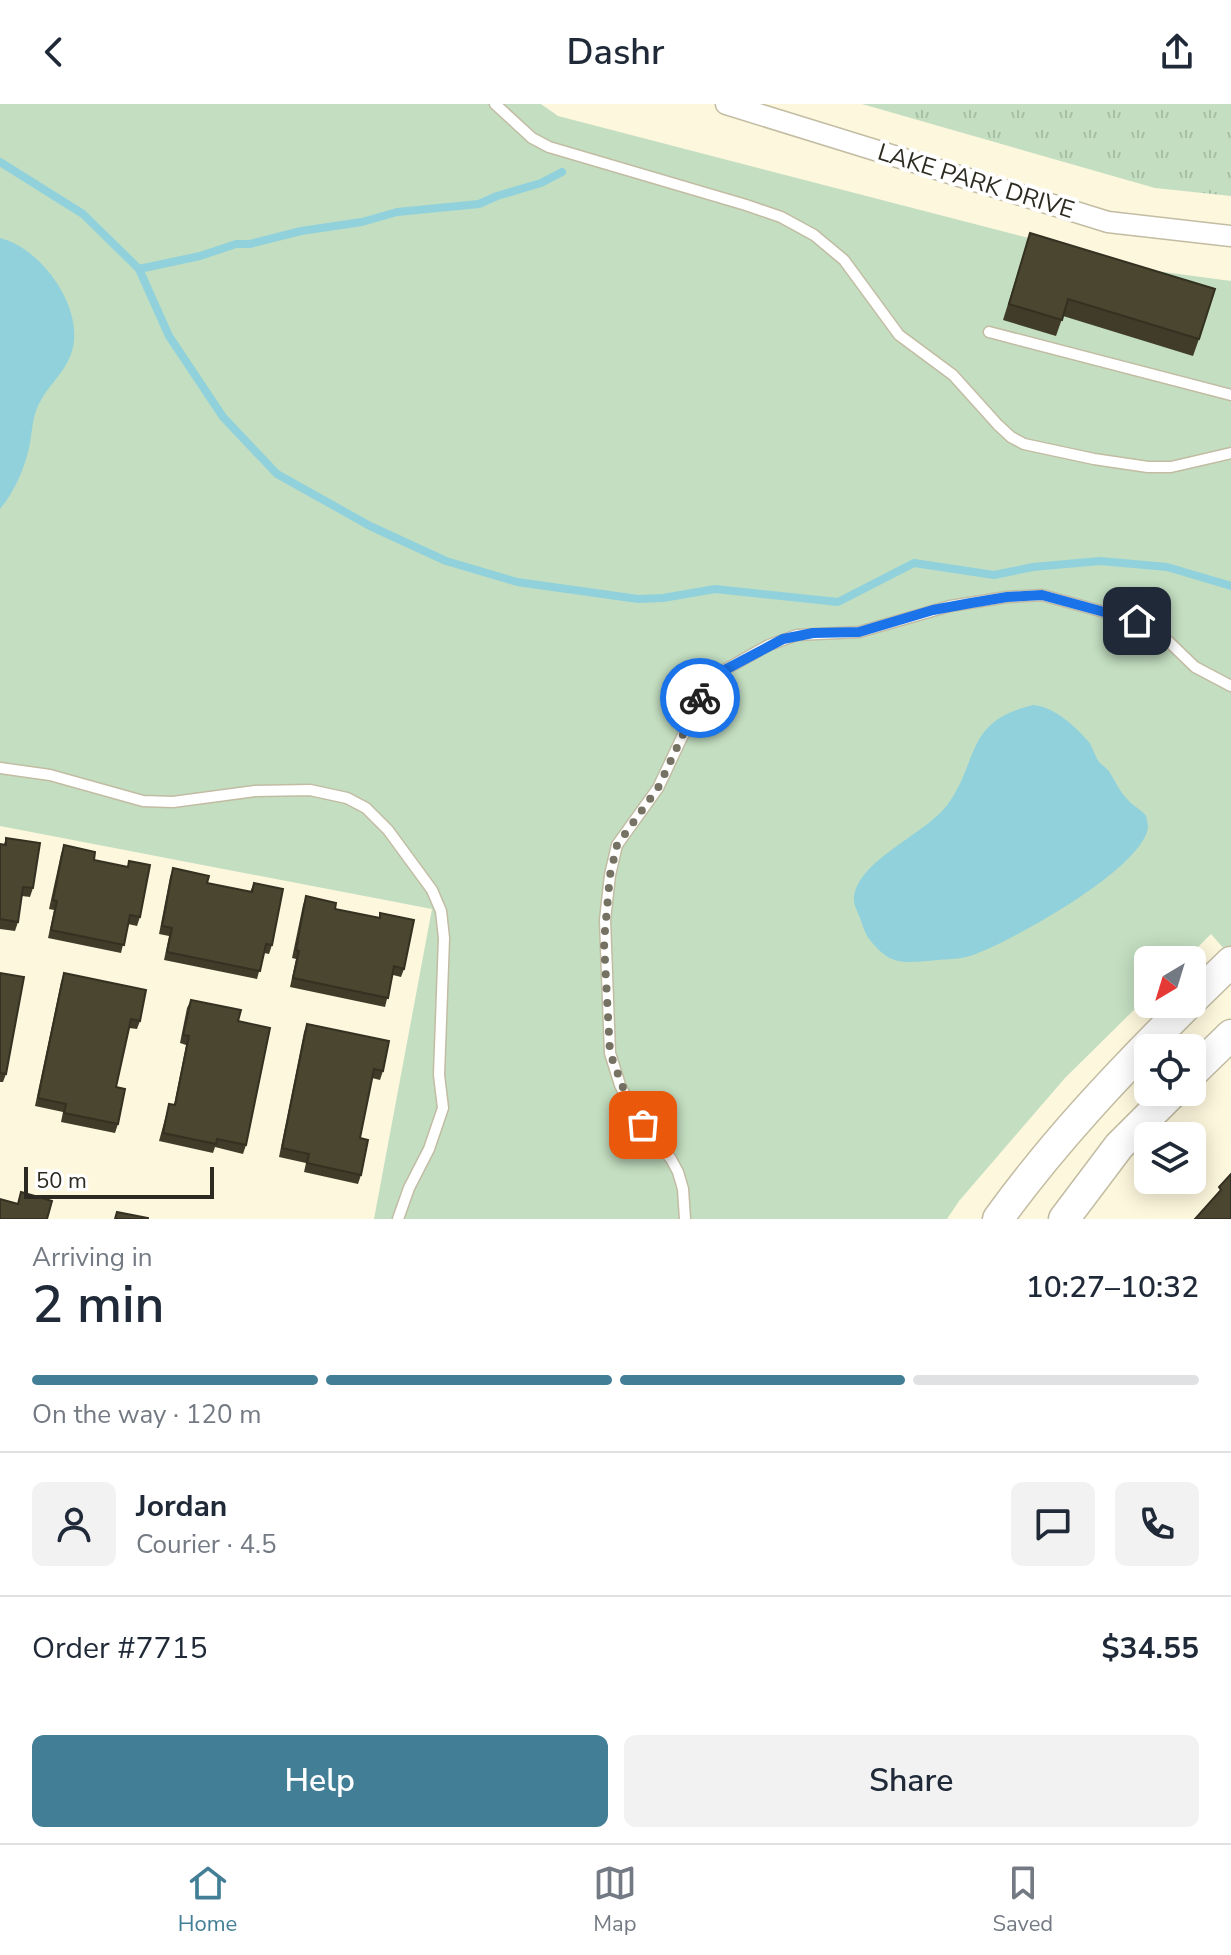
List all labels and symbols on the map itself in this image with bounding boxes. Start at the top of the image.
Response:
street label: LAKE PARK DRIVE [874,136,1078,226]
pin [1103,587,1171,655]
courier [660,658,740,738]
north arrow [1134,946,1206,1018]
pin [609,1091,677,1159]
scale bar [24,1163,214,1199]

